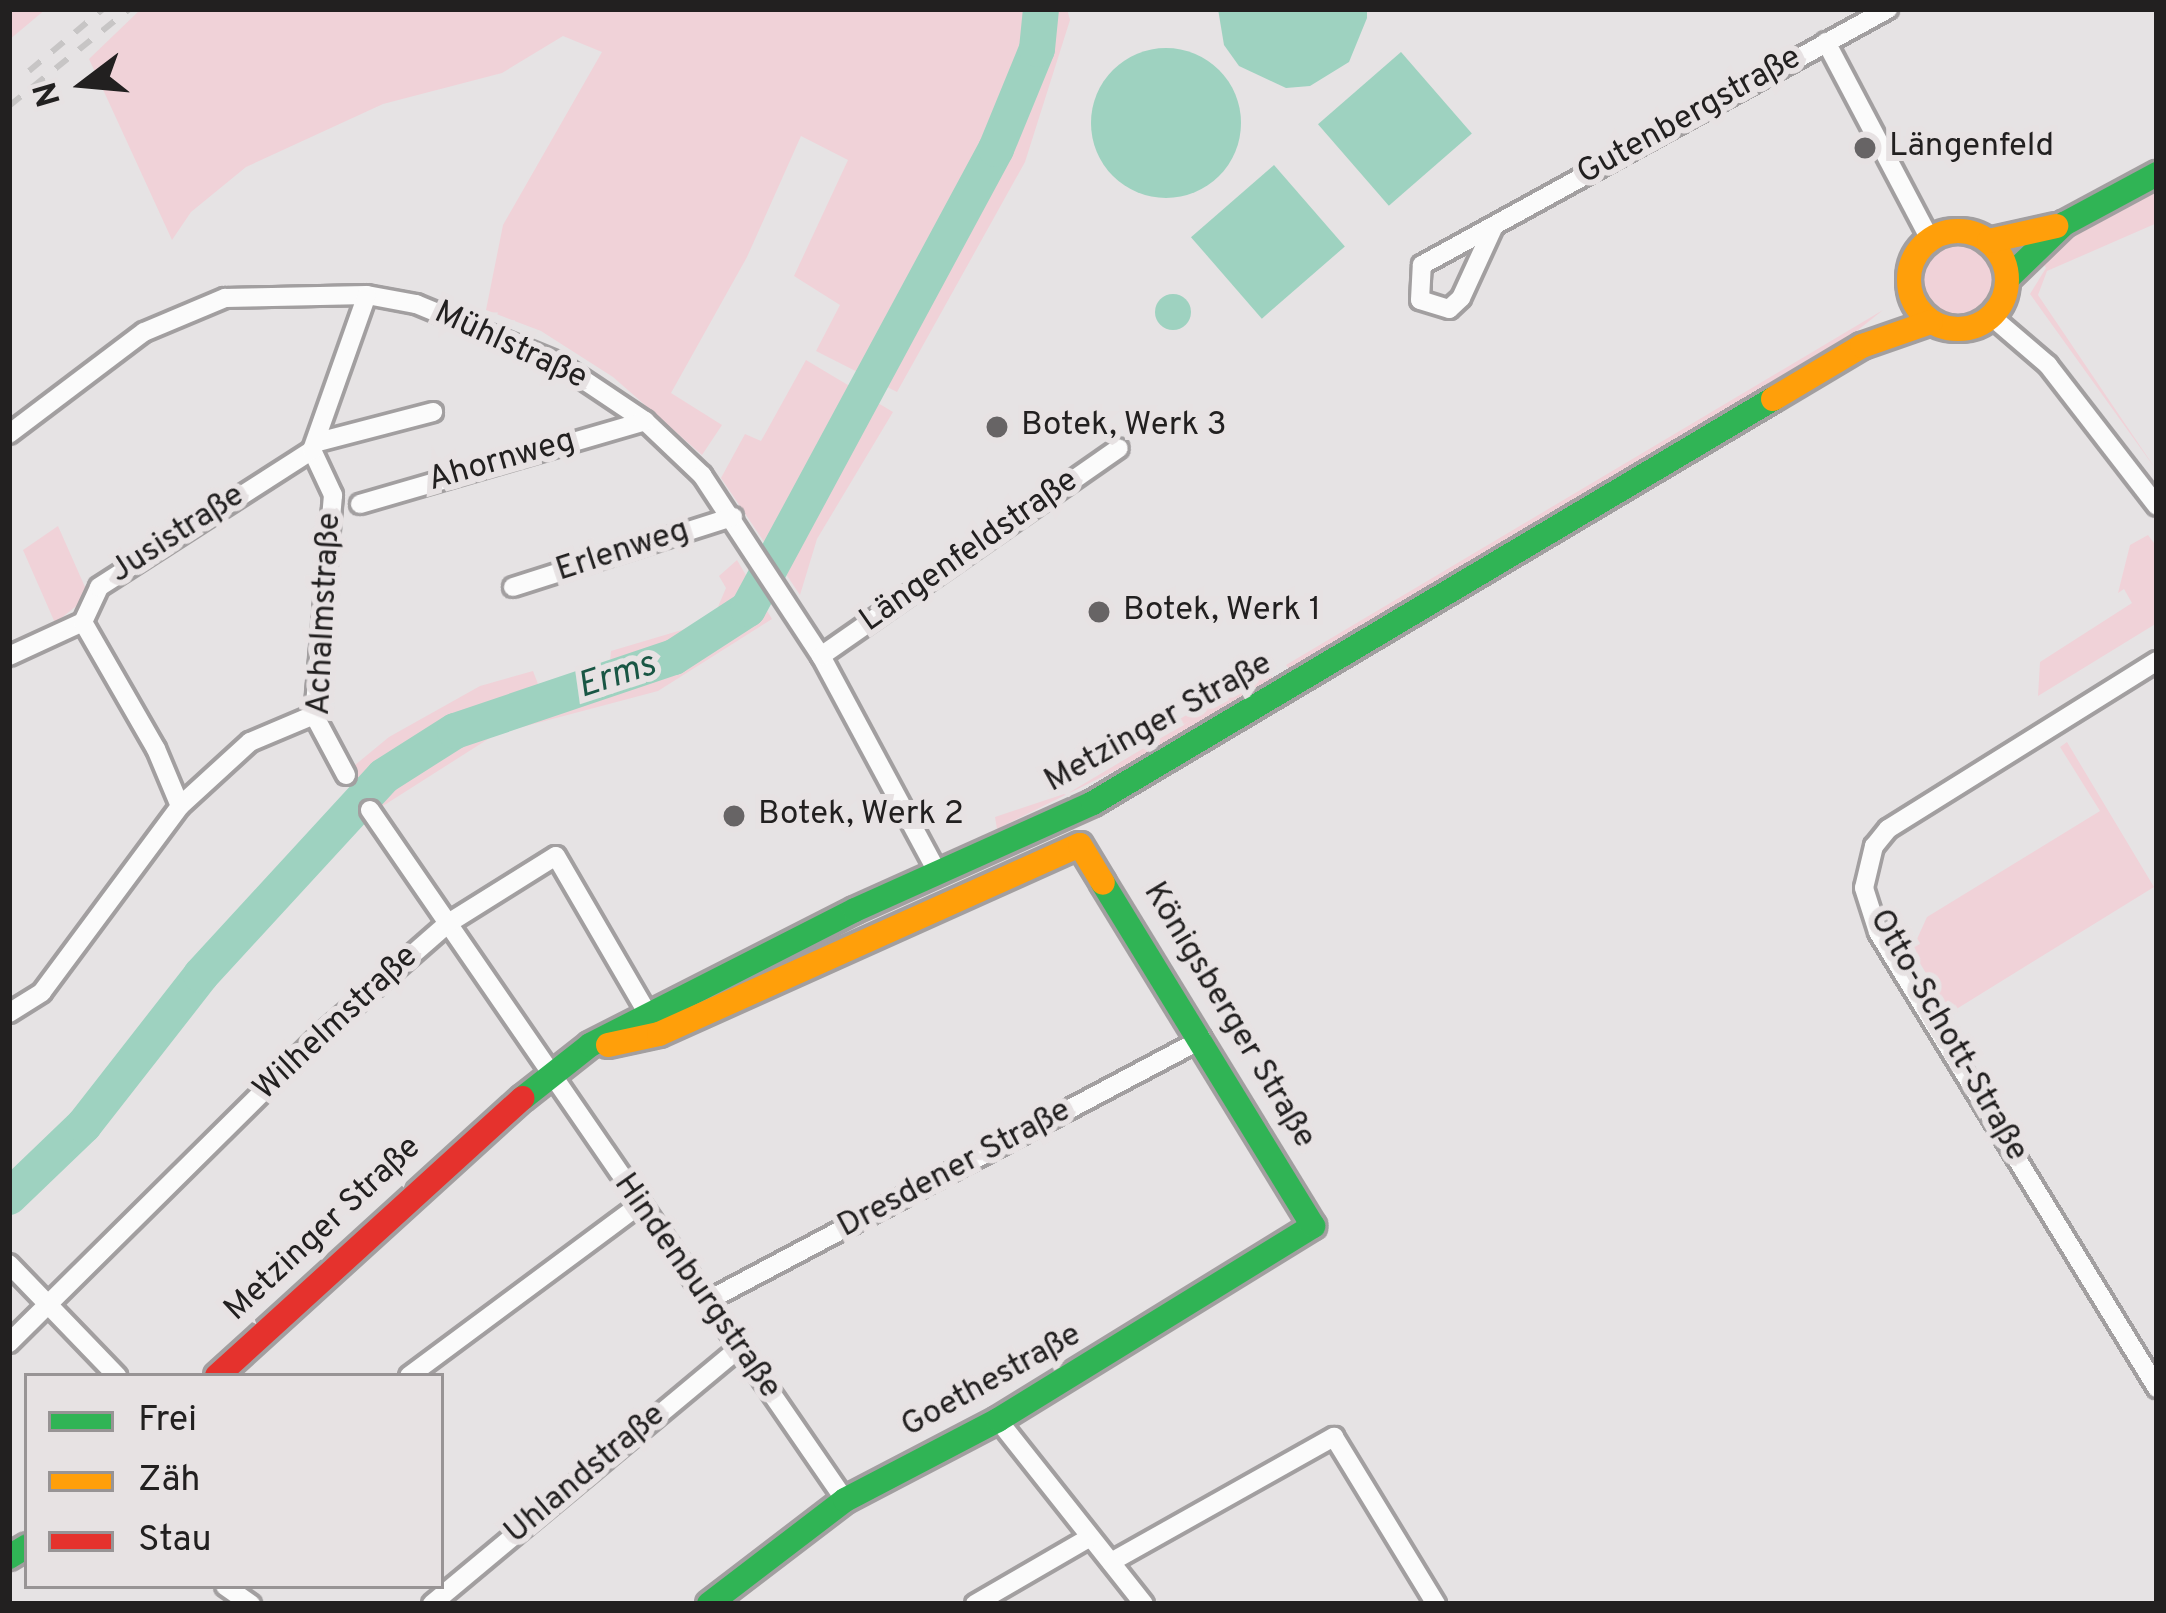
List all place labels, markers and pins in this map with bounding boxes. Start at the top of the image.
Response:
place label: Längenfeld [1889,128,2054,168]
marker: Längenfeld [1852,135,1878,161]
place label: Botek, Werk 3 [1021,407,1227,447]
marker: Botek, Werk 3 [984,414,1010,440]
place label: Botek, Werk 1 [1123,592,1322,632]
marker: Botek, Werk 1 [1086,599,1112,625]
place label: Botek, Werk 2 [758,796,965,836]
marker: Botek, Werk 2 [721,803,747,829]

